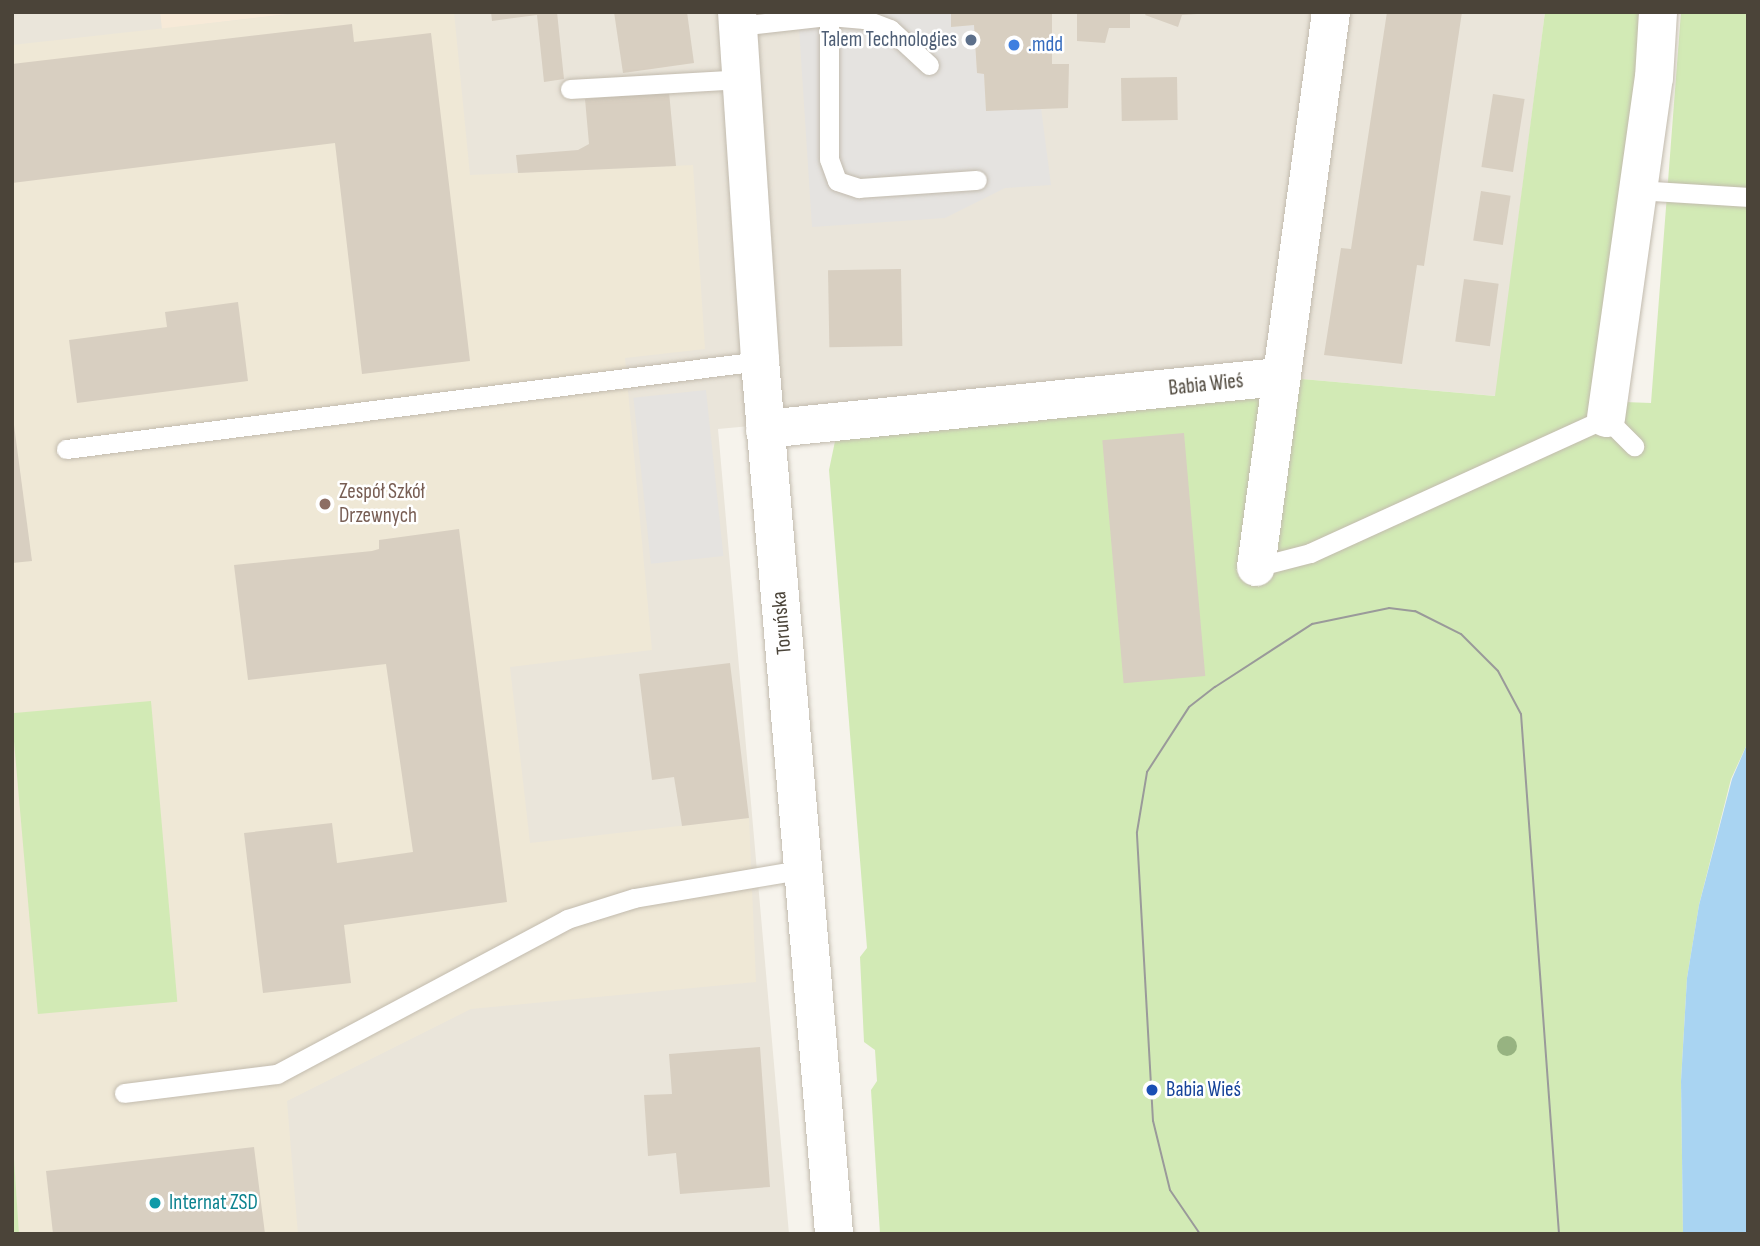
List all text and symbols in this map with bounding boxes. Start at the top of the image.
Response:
place label: Talem Technologies [821,27,957,53]
marker: Talem Technologies [963,32,979,48]
place label: .mdd [1028,32,1063,58]
marker: .mdd [1006,37,1022,53]
street label: Babia Wieś [1167,369,1245,401]
place label: Zespół Szkół Drzewnych [339,479,425,529]
marker: Zespół Szkół Drzewnych [317,496,333,512]
street label: Toruńska [767,590,797,656]
place label: Babia Wieś [1166,1077,1241,1103]
marker: Babia Wieś [1144,1082,1160,1098]
place label: Internat ZSD [169,1190,258,1216]
marker: Internat ZSD [147,1195,163,1211]

